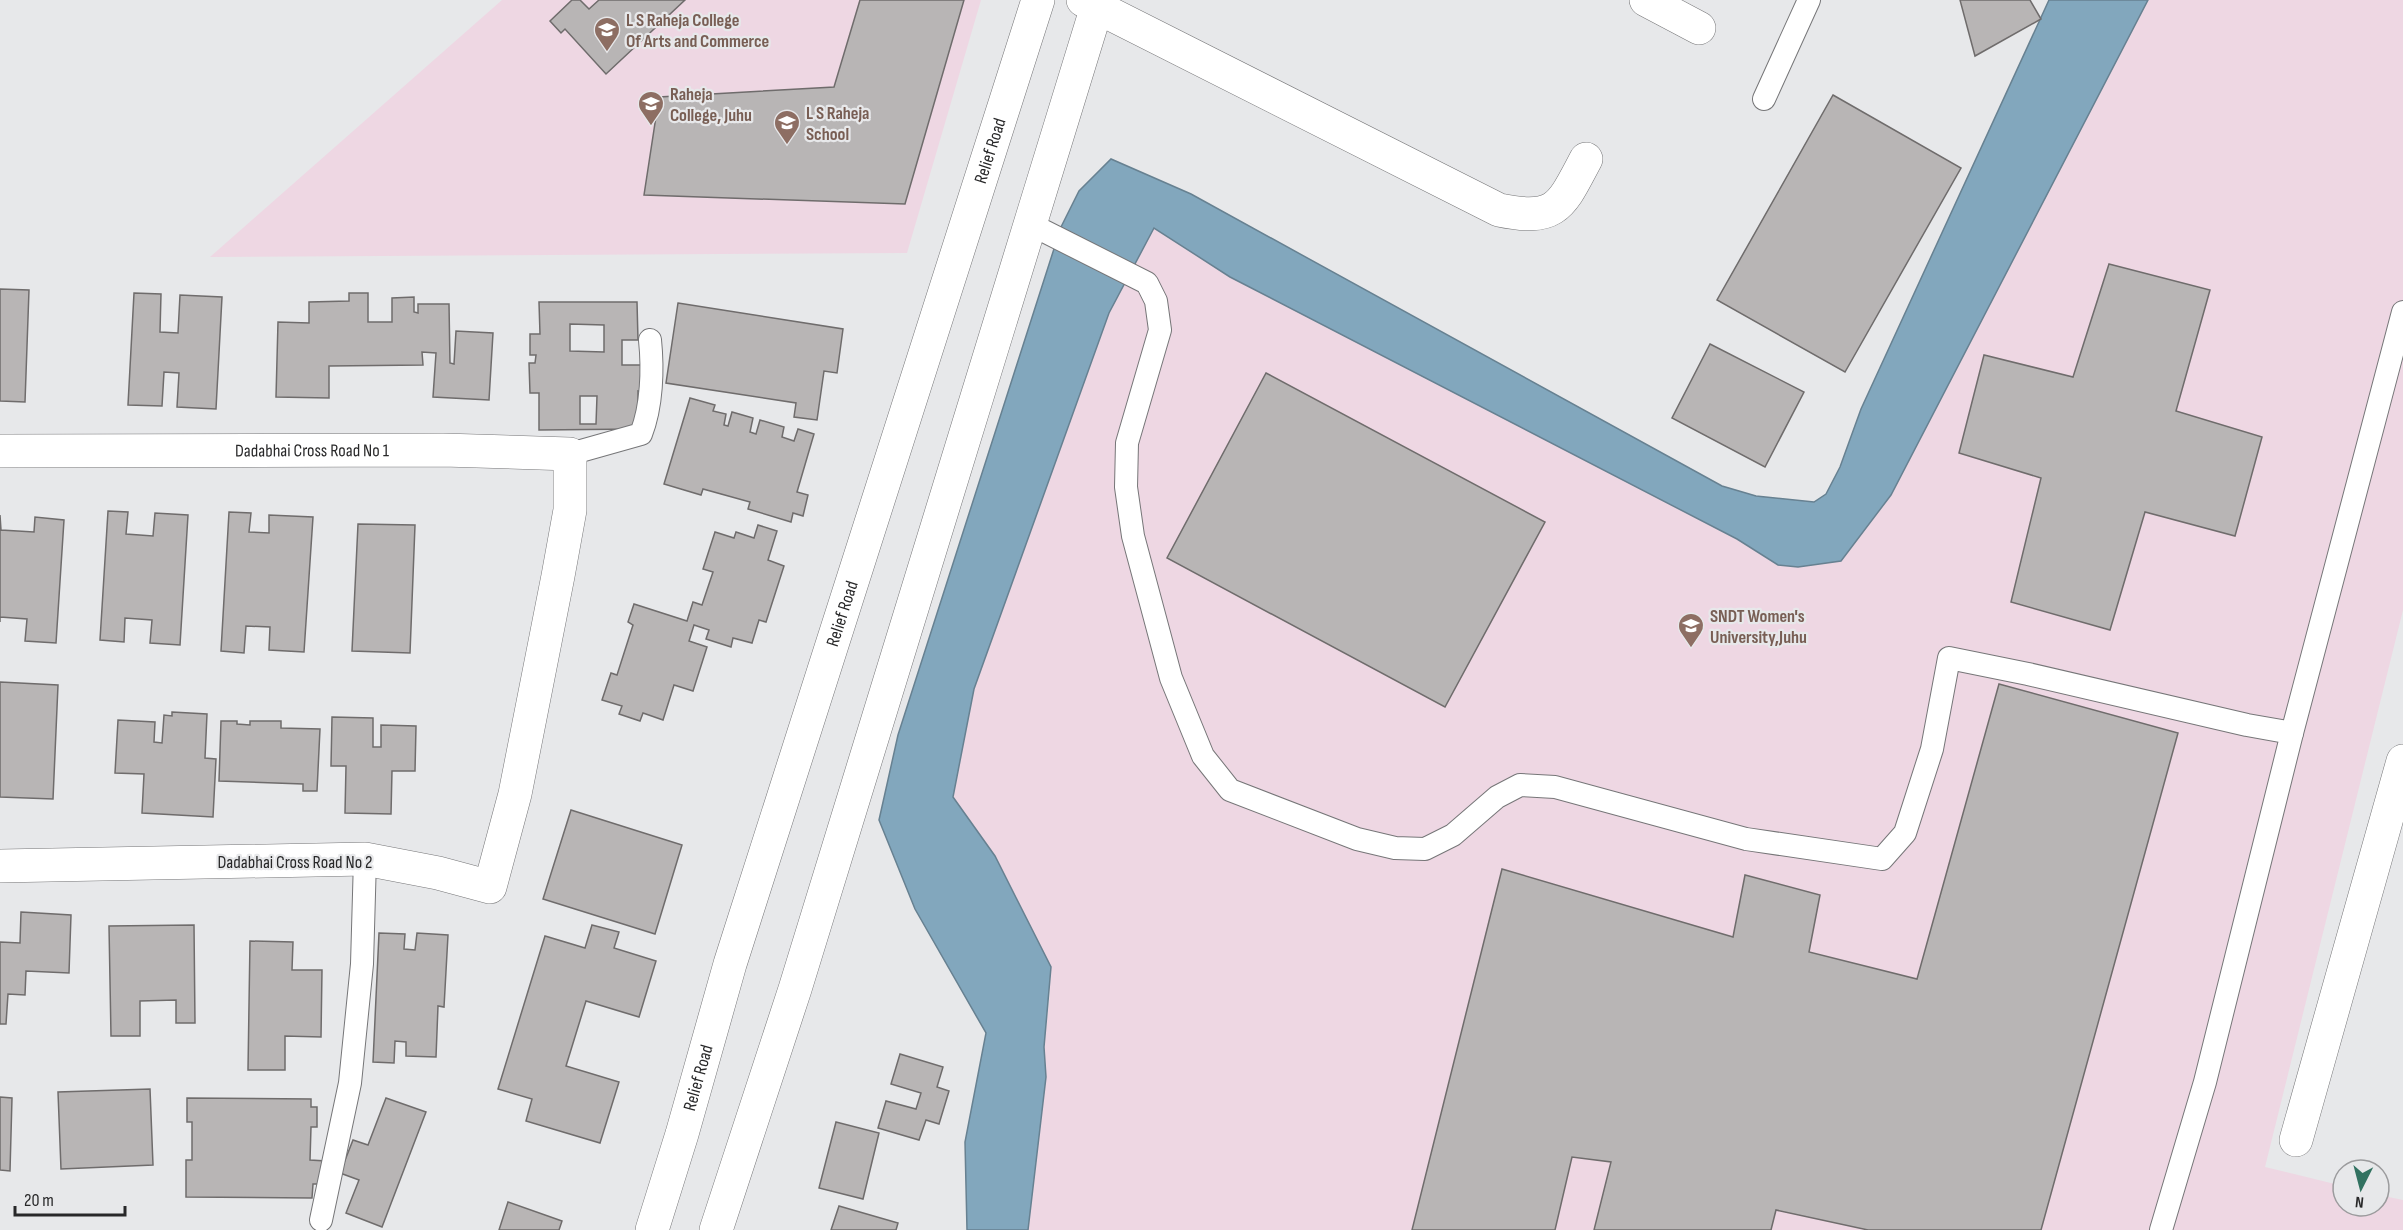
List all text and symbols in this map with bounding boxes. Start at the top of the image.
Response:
place label: L S Raheja College Of Arts and Commerce [626,10,769,52]
school or university icon: L S Raheja College Of Arts and Commerce [592,15,622,53]
place label: Raheja College, Juhu [670,84,752,126]
school or university icon: Raheja College, Juhu [636,89,666,127]
place label: L S Raheja School [806,103,869,145]
school or university icon: L S Raheja School [772,108,802,146]
street label: Relief Road [970,115,1010,186]
street label: Dadabhai Cross Road No 1 [235,440,390,461]
street label: Relief Road [822,578,862,649]
place label: SNDT Women's University,Juhu [1710,606,1807,648]
school or university icon: SNDT Women's University,Juhu [1676,611,1706,649]
street label: Dadabhai Cross Road No 2 [218,852,372,873]
street label: Relief Road [679,1042,717,1113]
north arrow [2331,1158,2391,1218]
scale bar [15,1179,124,1217]
text: 20 m [24,1190,54,1211]
text: N [2354,1192,2365,1211]

